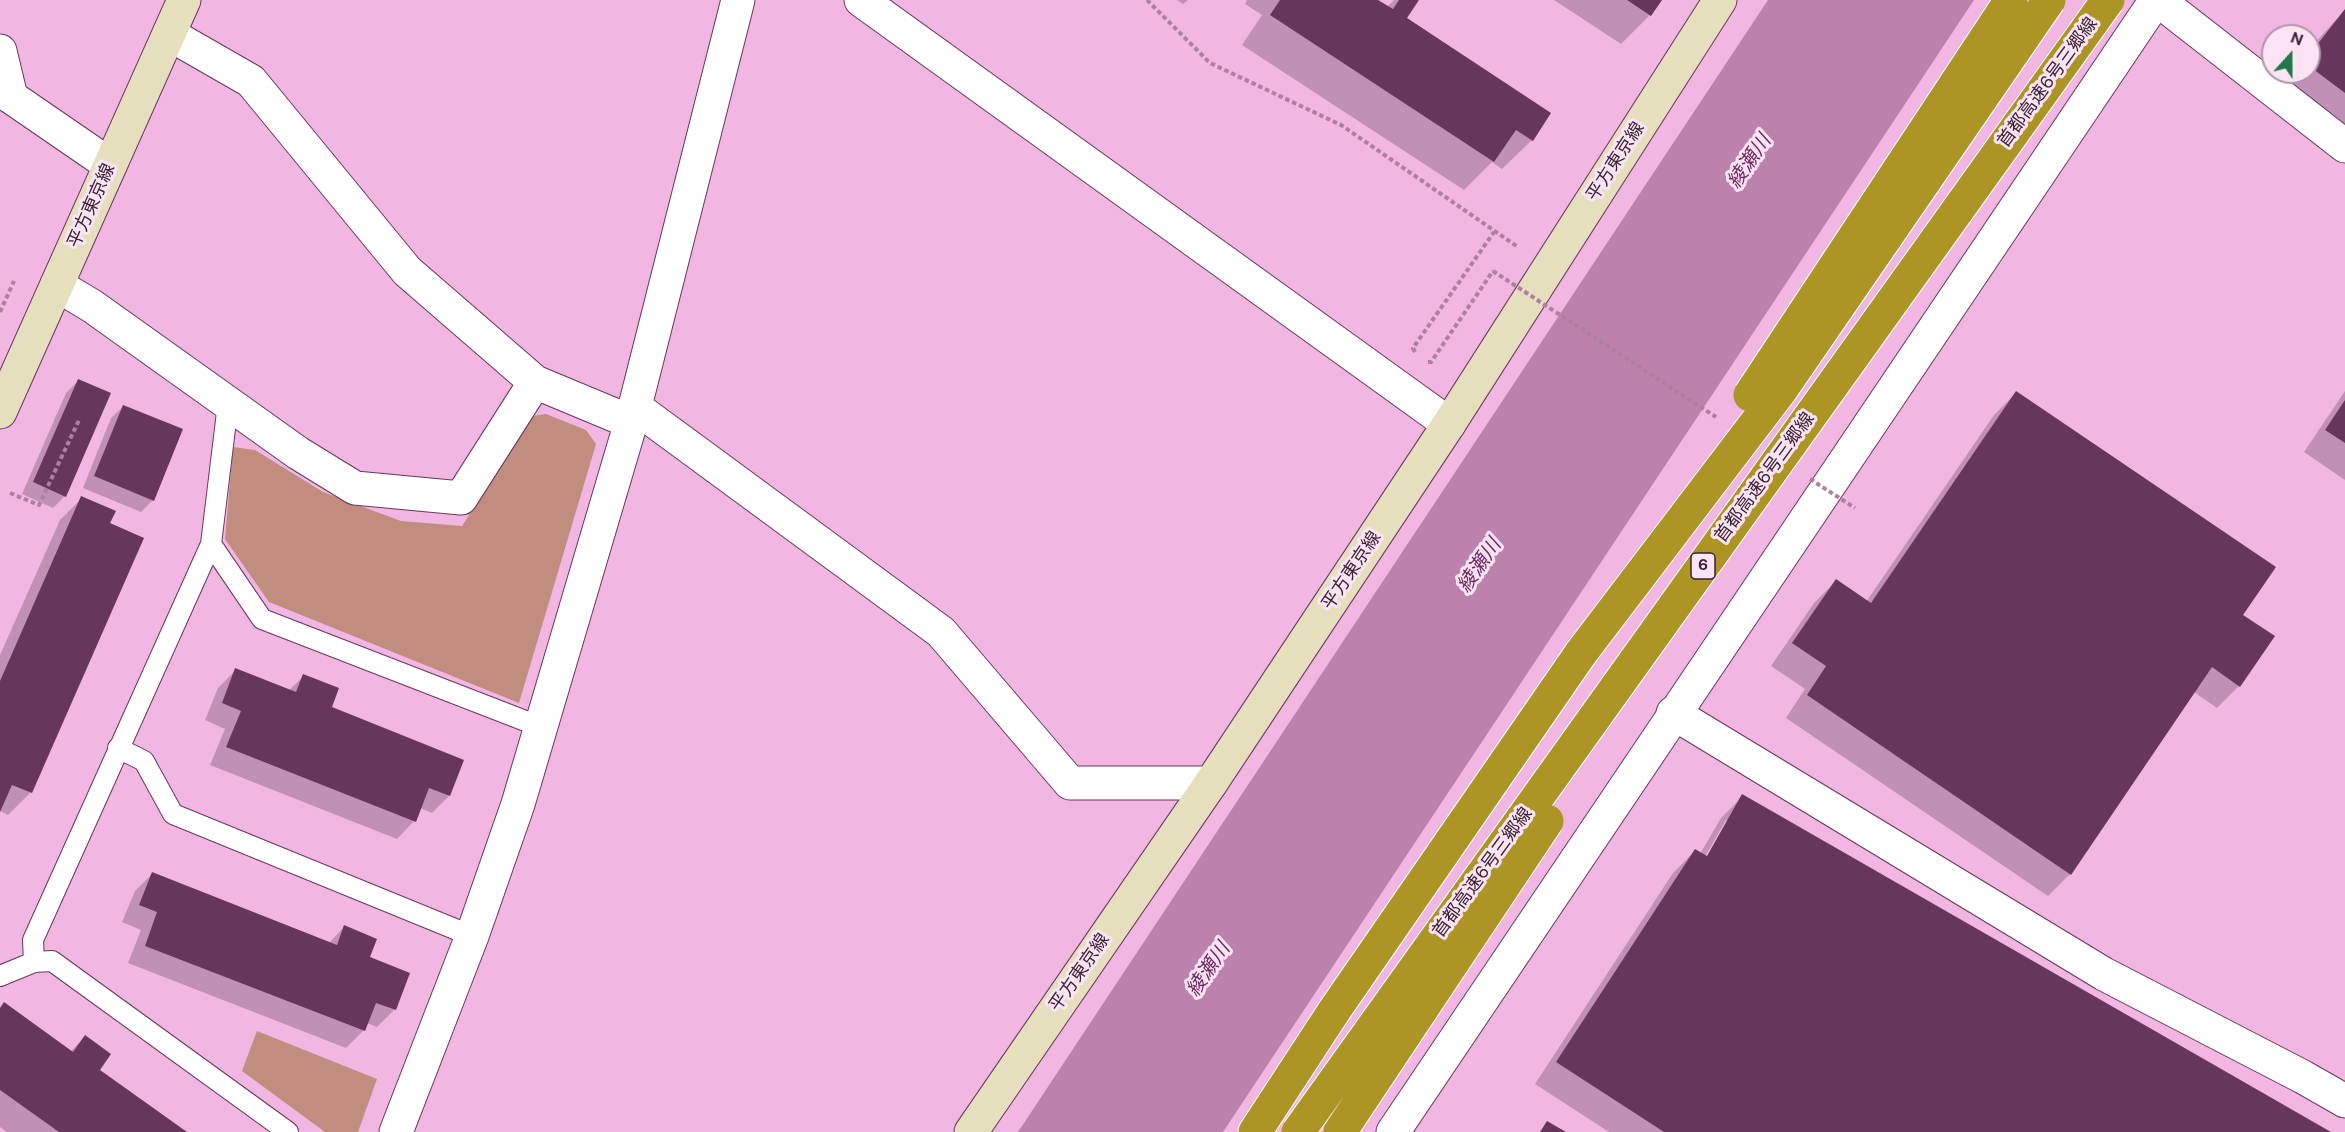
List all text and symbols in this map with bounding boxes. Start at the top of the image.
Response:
street label: 首都高速6号三郷線 [1994,14,2102,152]
north arrow [2261,24,2321,84]
text: N [2288,27,2306,50]
street label: 平方東京線 [1582,118,1650,206]
water label: 綾瀬川 [1723,130,1777,194]
street label: 平方東京線 [64,160,120,252]
street label: 首都高速6号三郷線 [1711,409,1819,547]
street label: 平方東京線 [1318,528,1386,614]
water label: 綾瀬川 [1453,534,1507,598]
road number: 6 [1691,553,1715,579]
street label: 首都高速6号三郷線 [1429,804,1537,942]
street label: 平方東京線 [1045,930,1115,1016]
water label: 綾瀬川 [1182,938,1236,1002]

